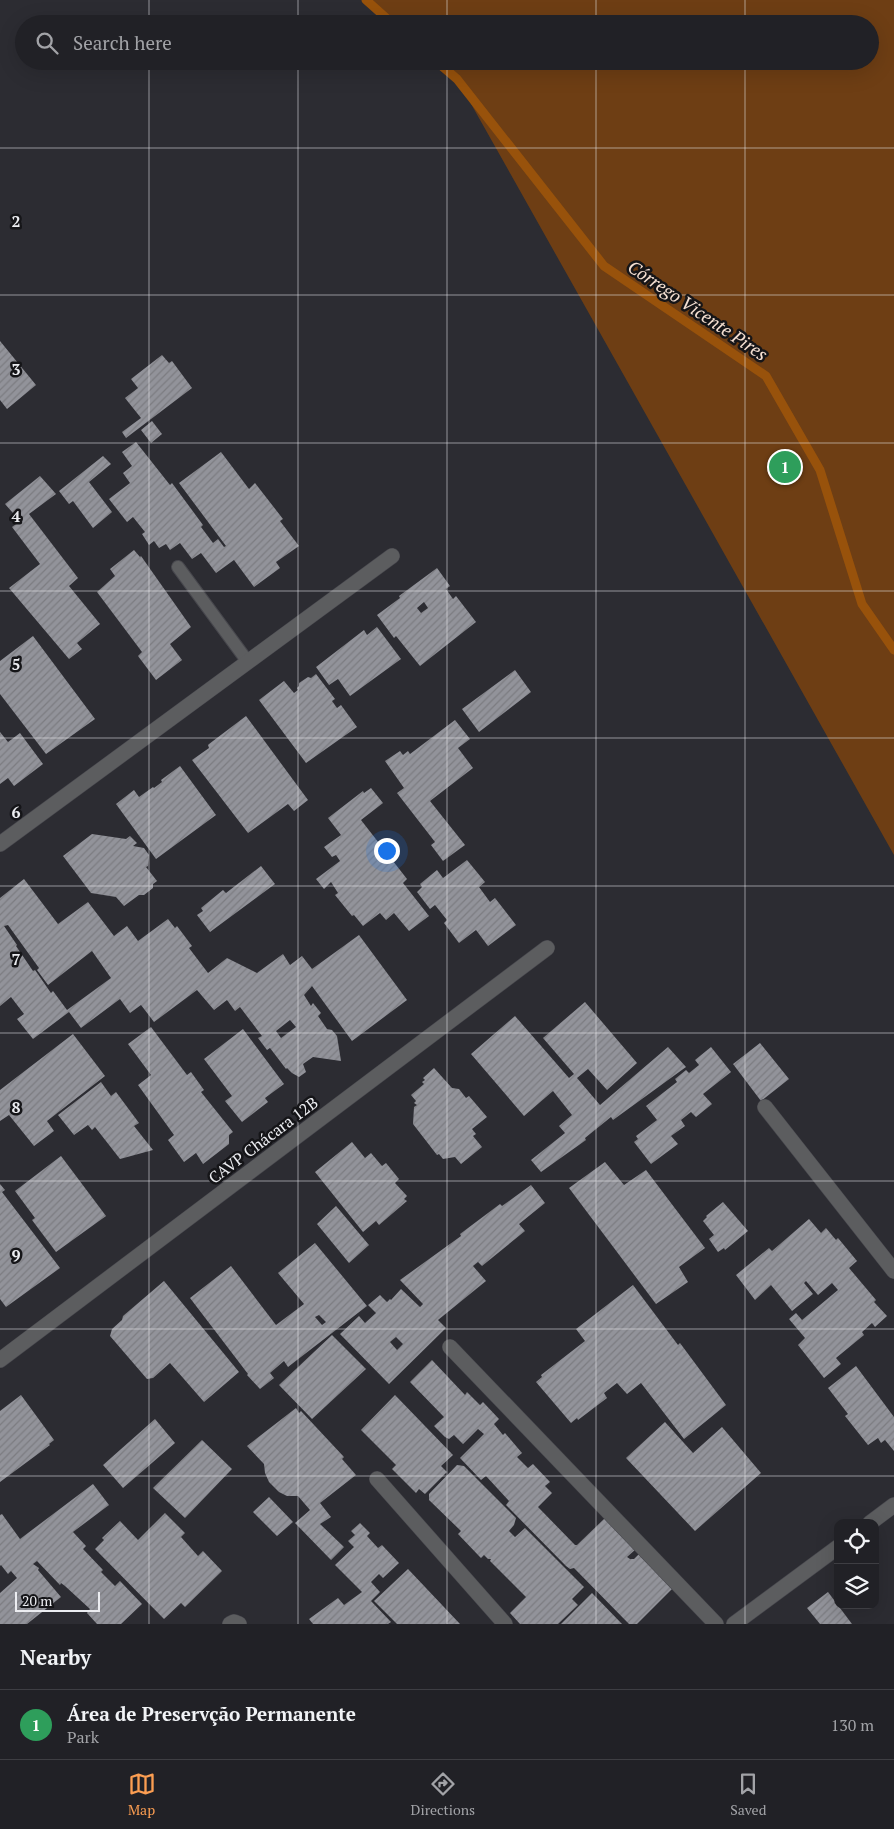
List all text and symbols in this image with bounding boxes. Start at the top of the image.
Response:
search box [15,15,879,70]
icon: search [33,29,61,57]
text: Search here [73,30,172,55]
text: 2 [11,210,21,232]
water label: Córrego Vicente Pires [623,254,773,366]
text: 3 [11,358,21,380]
pin: 1 [769,448,801,486]
text: 4 [11,505,21,527]
text: 5 [11,653,21,675]
text: 6 [11,801,21,823]
your location [374,838,400,864]
text: 7 [11,948,21,970]
street label: CAVP Chácara 12B [204,1092,322,1188]
text: 8 [11,1096,21,1118]
text: 9 [11,1244,21,1266]
map controls [834,1519,879,1609]
button: locate [834,1519,879,1564]
button: layers [834,1564,879,1609]
scale bar [15,1589,100,1612]
text: 20 m [22,1591,52,1610]
text: Nearby [20,1643,91,1671]
text: Área de Preservção Permanente [67,1701,356,1726]
text: 1 [31,1714,41,1736]
text: 130 m [831,1714,874,1736]
text: Park [67,1726,99,1748]
tab: Map [128,1770,156,1819]
tab: Directions [411,1770,475,1819]
tab: Saved [730,1770,766,1819]

